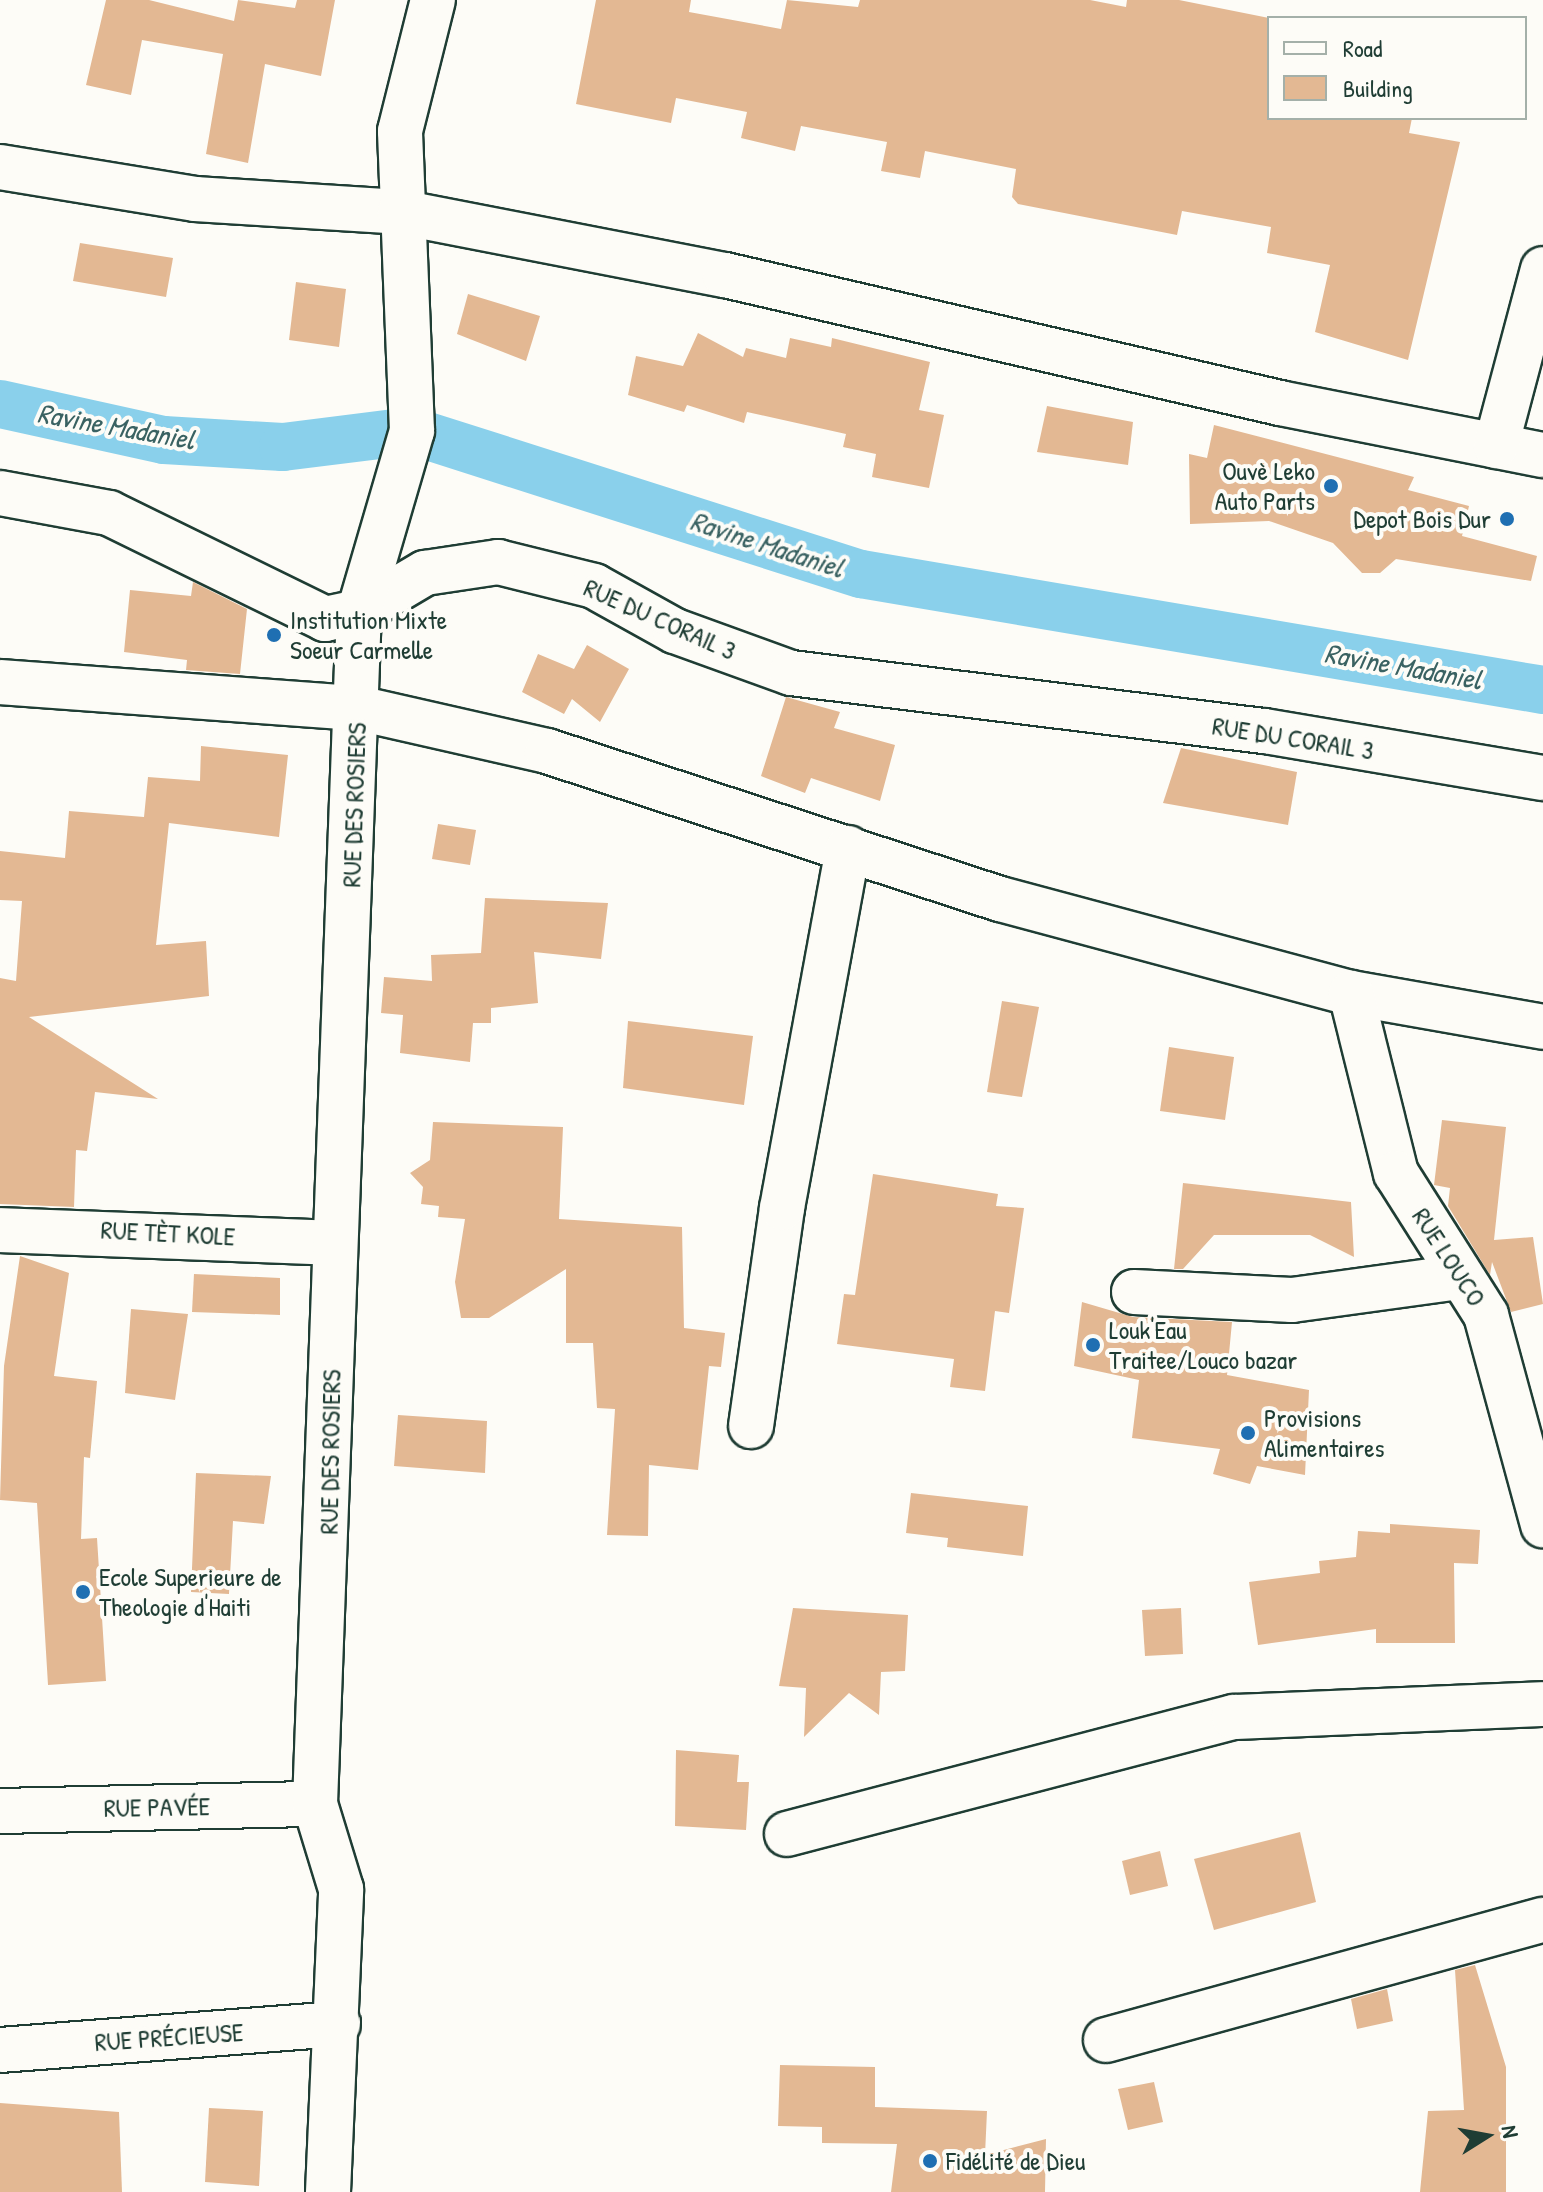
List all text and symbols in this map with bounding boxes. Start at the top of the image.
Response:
legend [1267,16,1527,120]
text: Road [1343,32,1382,64]
text: Building [1343,72,1413,104]
water label: Ravine Madaniel [35,396,197,456]
place label: Ouvè Leko Auto Parts [1215,455,1315,516]
marker: Ouvè Leko Auto Parts [1322,477,1340,495]
place label: Depot Bois Dur [1354,503,1491,535]
water label: Ravine Madaniel [686,504,848,584]
marker: Depot Bois Dur [1498,510,1516,528]
street label: RUE DU CORAIL 3 [579,572,741,666]
place label: Institution Mixte Soeur Carmelle [290,604,447,666]
marker: Institution Mixte Soeur Carmelle [265,626,283,644]
water label: Ravine Madaniel [1322,636,1484,696]
street label: RUE DU CORAIL 3 [1210,710,1376,766]
street label: RUE DES ROSIERS [336,722,372,888]
street label: RUE LOUCO [1406,1202,1492,1312]
street label: RUE TÈT KOLE [100,1214,236,1252]
place label: Louk'Eau Traitee/Louco bazar [1109,1314,1297,1376]
marker: Louk'Eau Traitee/Louco bazar [1084,1336,1102,1354]
street label: RUE DES ROSIERS [313,1369,347,1535]
place label: Provisions Alimentaires [1264,1402,1385,1464]
marker: Provisions Alimentaires [1239,1424,1257,1442]
place label: Ecole Superieure de Theologie d'Haiti [99,1561,282,1622]
marker: Ecole Superieure de Theologie d'Haiti [74,1583,92,1601]
street label: RUE PAVÉE [104,1790,210,1824]
street label: RUE PRÉCIEUSE [94,2016,244,2058]
north arrow [1447,2096,1527,2176]
text: N [1495,2123,1526,2140]
place label: Fidélité de Dieu [946,2145,1085,2177]
marker: Fidélité de Dieu [921,2152,939,2170]

